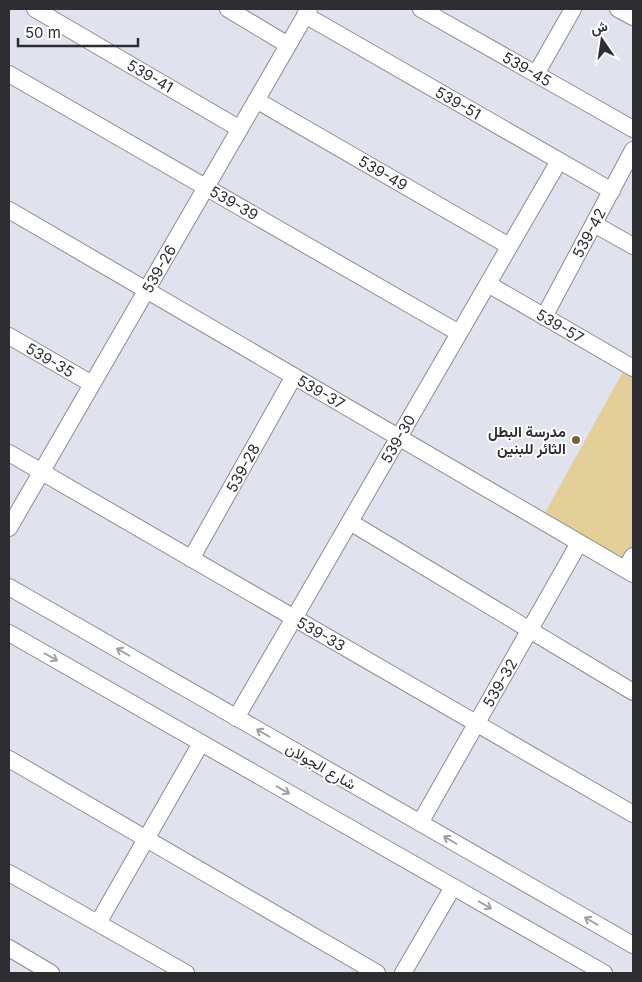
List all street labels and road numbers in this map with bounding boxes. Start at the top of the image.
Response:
street label: 539-45 [499,47,555,91]
street label: 539-41 [124,55,176,97]
street label: 539-51 [432,82,484,124]
street label: 539-49 [355,151,411,195]
street label: 539-39 [206,182,262,224]
street label: 539-42 [568,205,610,261]
street label: 539-26 [138,242,180,296]
street label: 539-57 [533,305,587,347]
street label: 539-35 [22,339,78,381]
street label: 539-37 [294,371,348,413]
street label: 539-30 [376,411,420,467]
street label: 539-28 [222,440,264,496]
street label: 539-33 [293,613,349,655]
street label: 539-32 [479,655,521,711]
street label: شارع الجولان [282,738,360,795]

